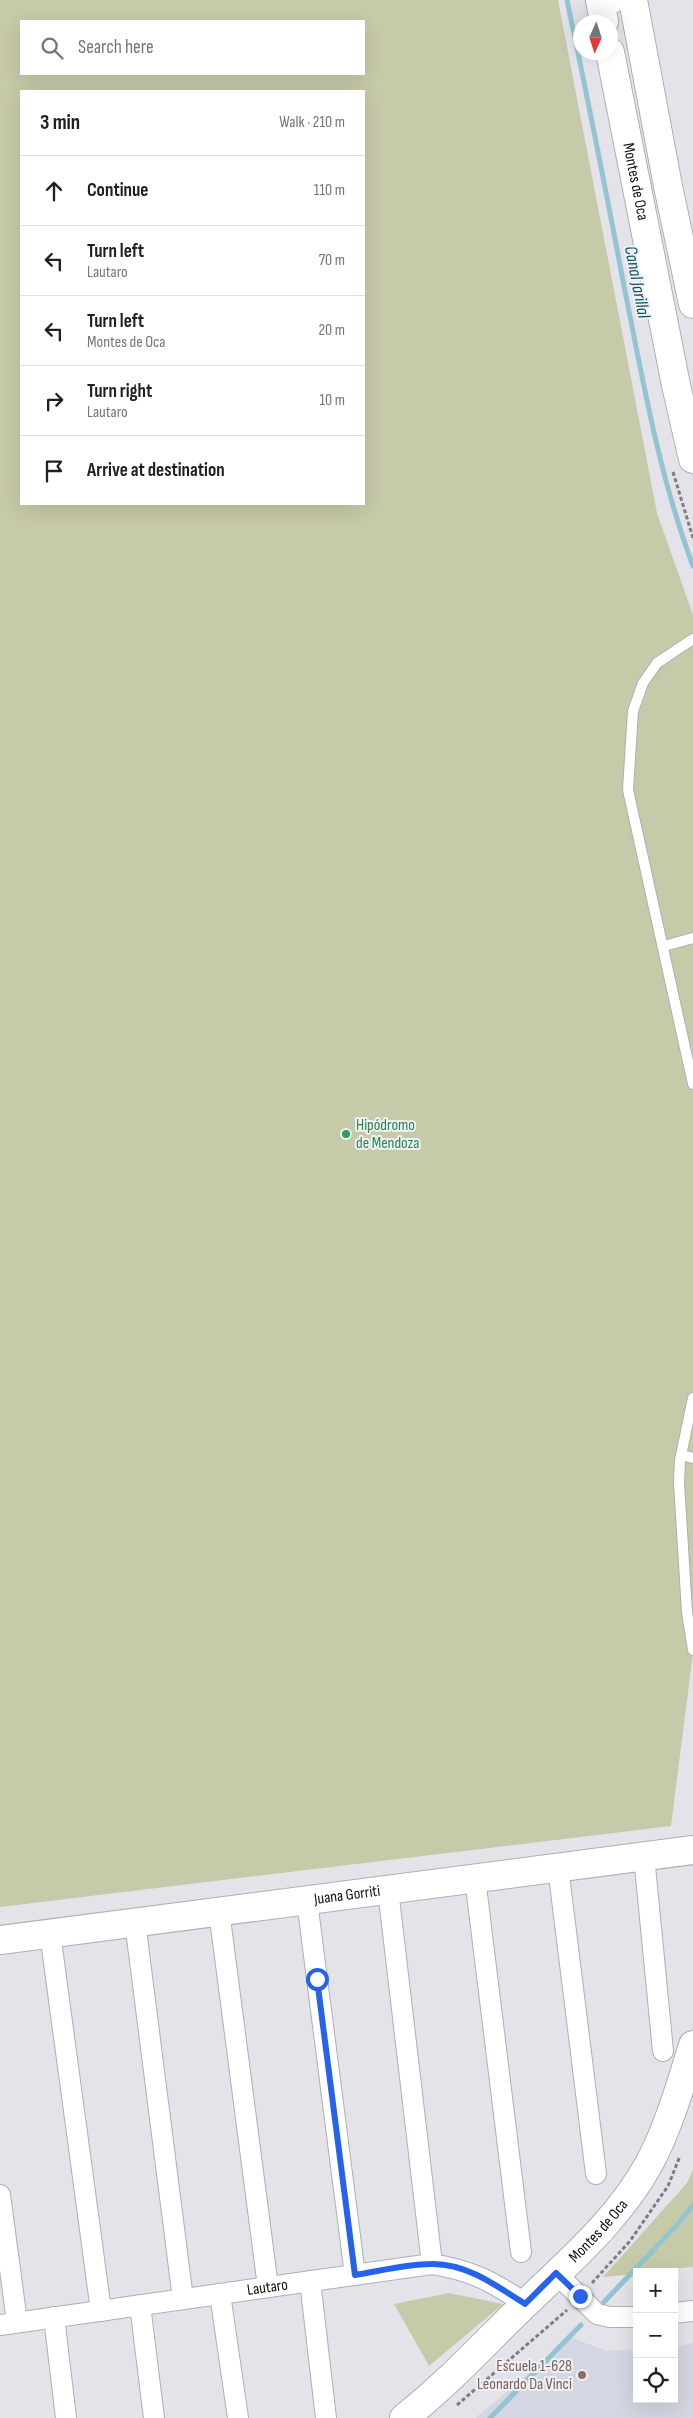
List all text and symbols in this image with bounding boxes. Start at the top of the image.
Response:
north arrow [573,15,618,60]
search box [20,20,365,75]
icon: search [38,34,66,62]
text: Search here [78,36,154,59]
text: 3 min [40,110,80,135]
text: Walk · 210 m [279,113,345,132]
street label: Montes de Oca [619,141,653,222]
icon: ahead [40,177,68,205]
text: Continue [87,179,148,202]
text: 110 m [314,181,345,200]
text: Turn left [87,240,144,263]
water label: Canal Jarillal [620,244,654,321]
icon: left [40,247,68,275]
text: 70 m [319,251,345,270]
text: Lautaro [87,263,128,282]
text: Turn left [87,310,144,333]
icon: left [40,317,68,345]
text: 20 m [318,321,345,340]
text: Montes de Oca [87,333,165,352]
text: Turn right [87,380,152,403]
icon: right [40,387,68,415]
text: 10 m [319,391,345,410]
text: Lautaro [87,403,128,422]
icon: arrive [40,457,68,485]
text: Arrive at destination [87,459,225,482]
place label: Hipódromo de Mendoza [356,1116,420,1153]
marker: Hipódromo de Mendoza [340,1128,352,1140]
street label: Juana Gorriti [312,1881,381,1909]
route start [306,1968,329,1991]
street label: Montes de Oca [565,2196,632,2266]
map controls [633,2268,678,2403]
button: + [633,2268,678,2313]
street label: Lautaro [246,2275,289,2300]
route end [569,2285,592,2308]
button: − [633,2313,678,2358]
place label: Escuela 1-628 Leonardo Da Vinci [477,2357,572,2394]
button: locate [633,2358,678,2403]
marker: Escuela 1-628 Leonardo Da Vinci [576,2369,588,2381]

